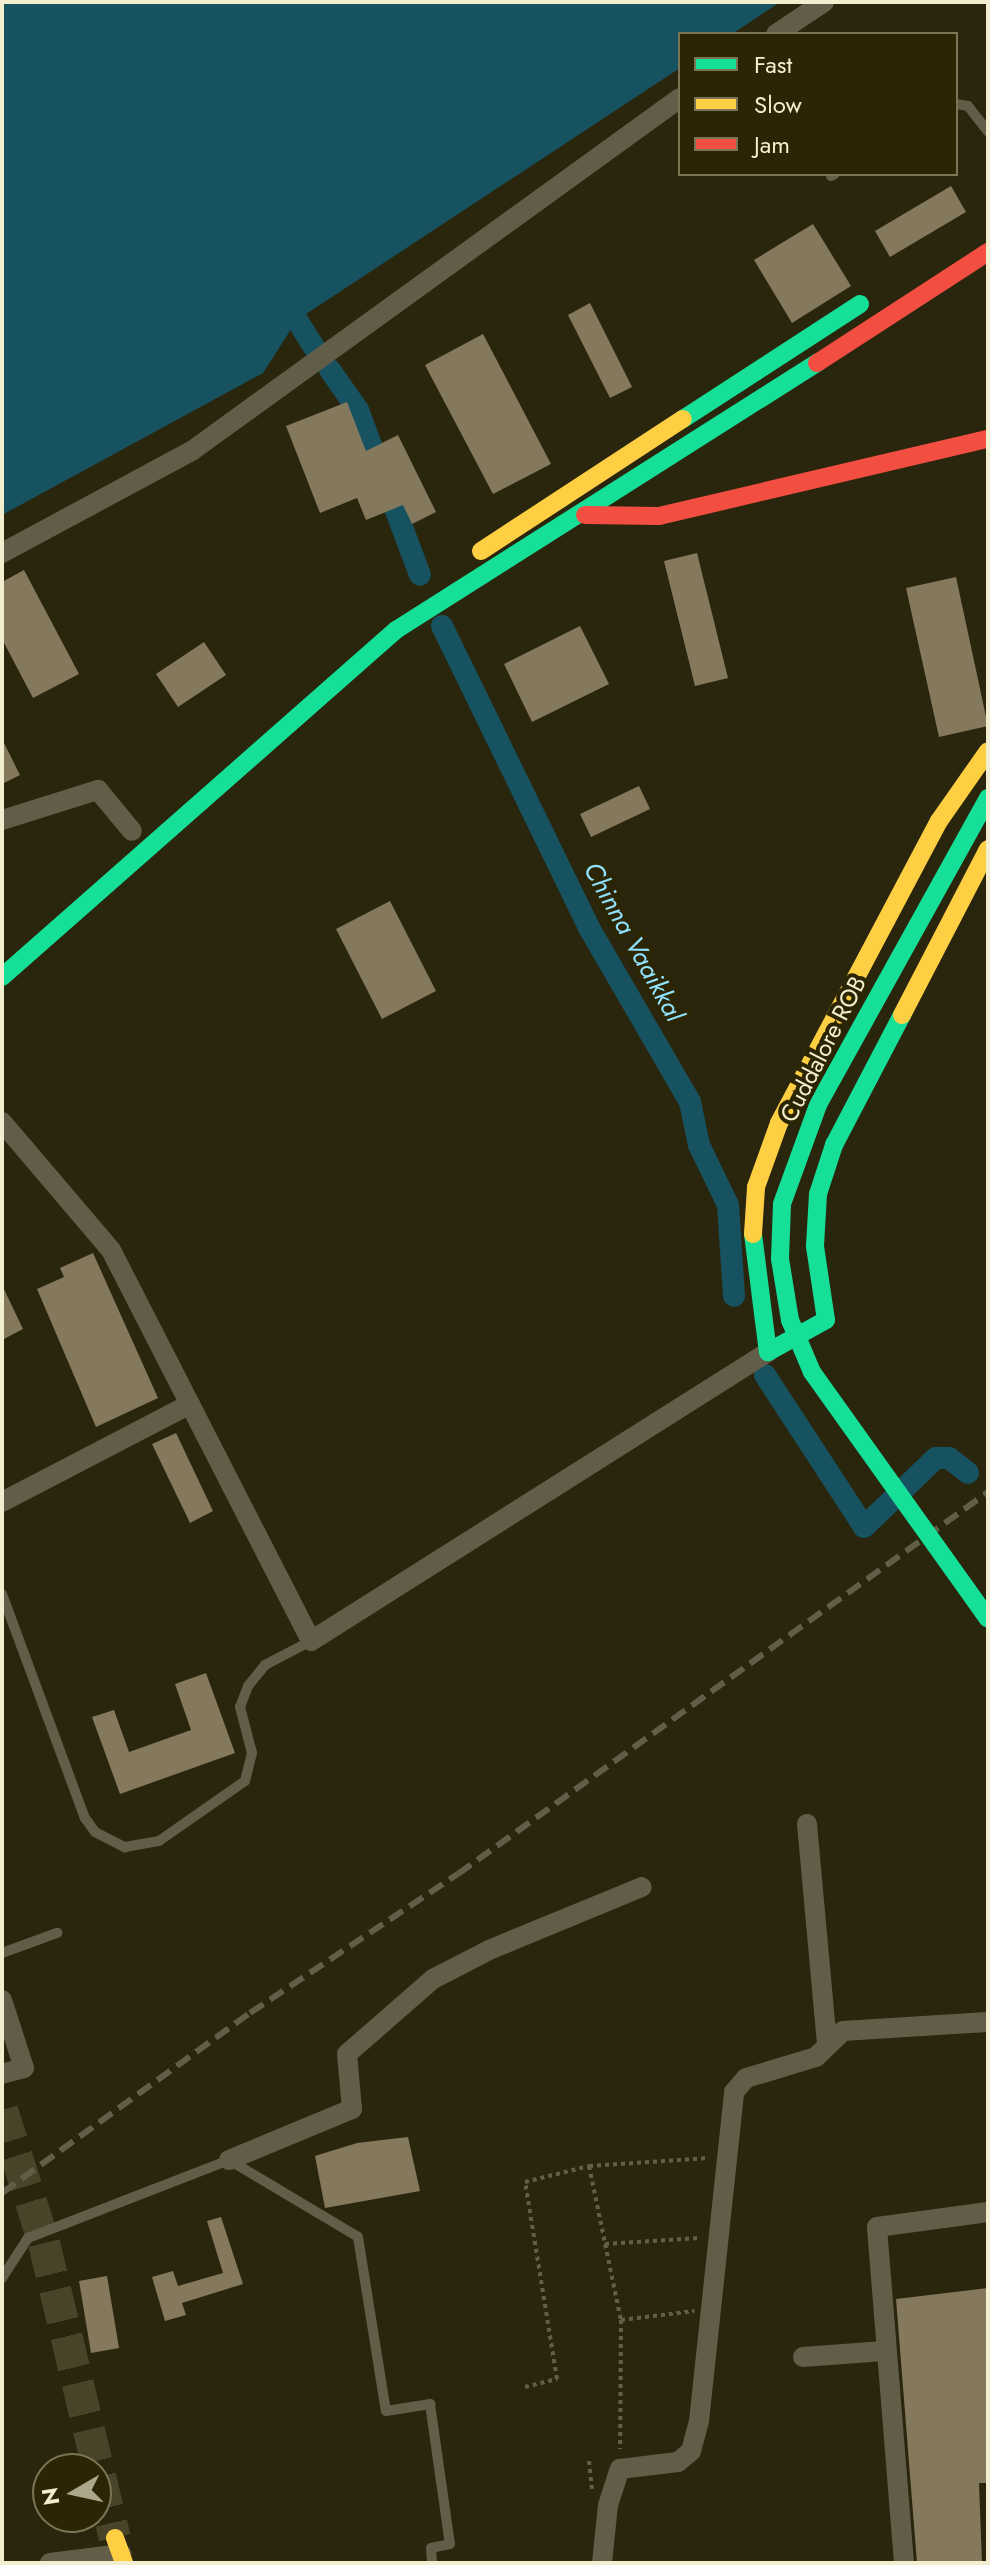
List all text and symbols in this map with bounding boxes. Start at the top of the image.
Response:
legend [678,32,958,176]
text: Fast [754,47,792,82]
text: Slow [754,87,802,122]
text: Jam [754,127,790,162]
water label: Chinna Vaaikkal [576,857,690,1027]
street label: Cuddalore ROB [774,971,872,1127]
north arrow [32,2453,112,2533]
text: N [33,2485,67,2508]

